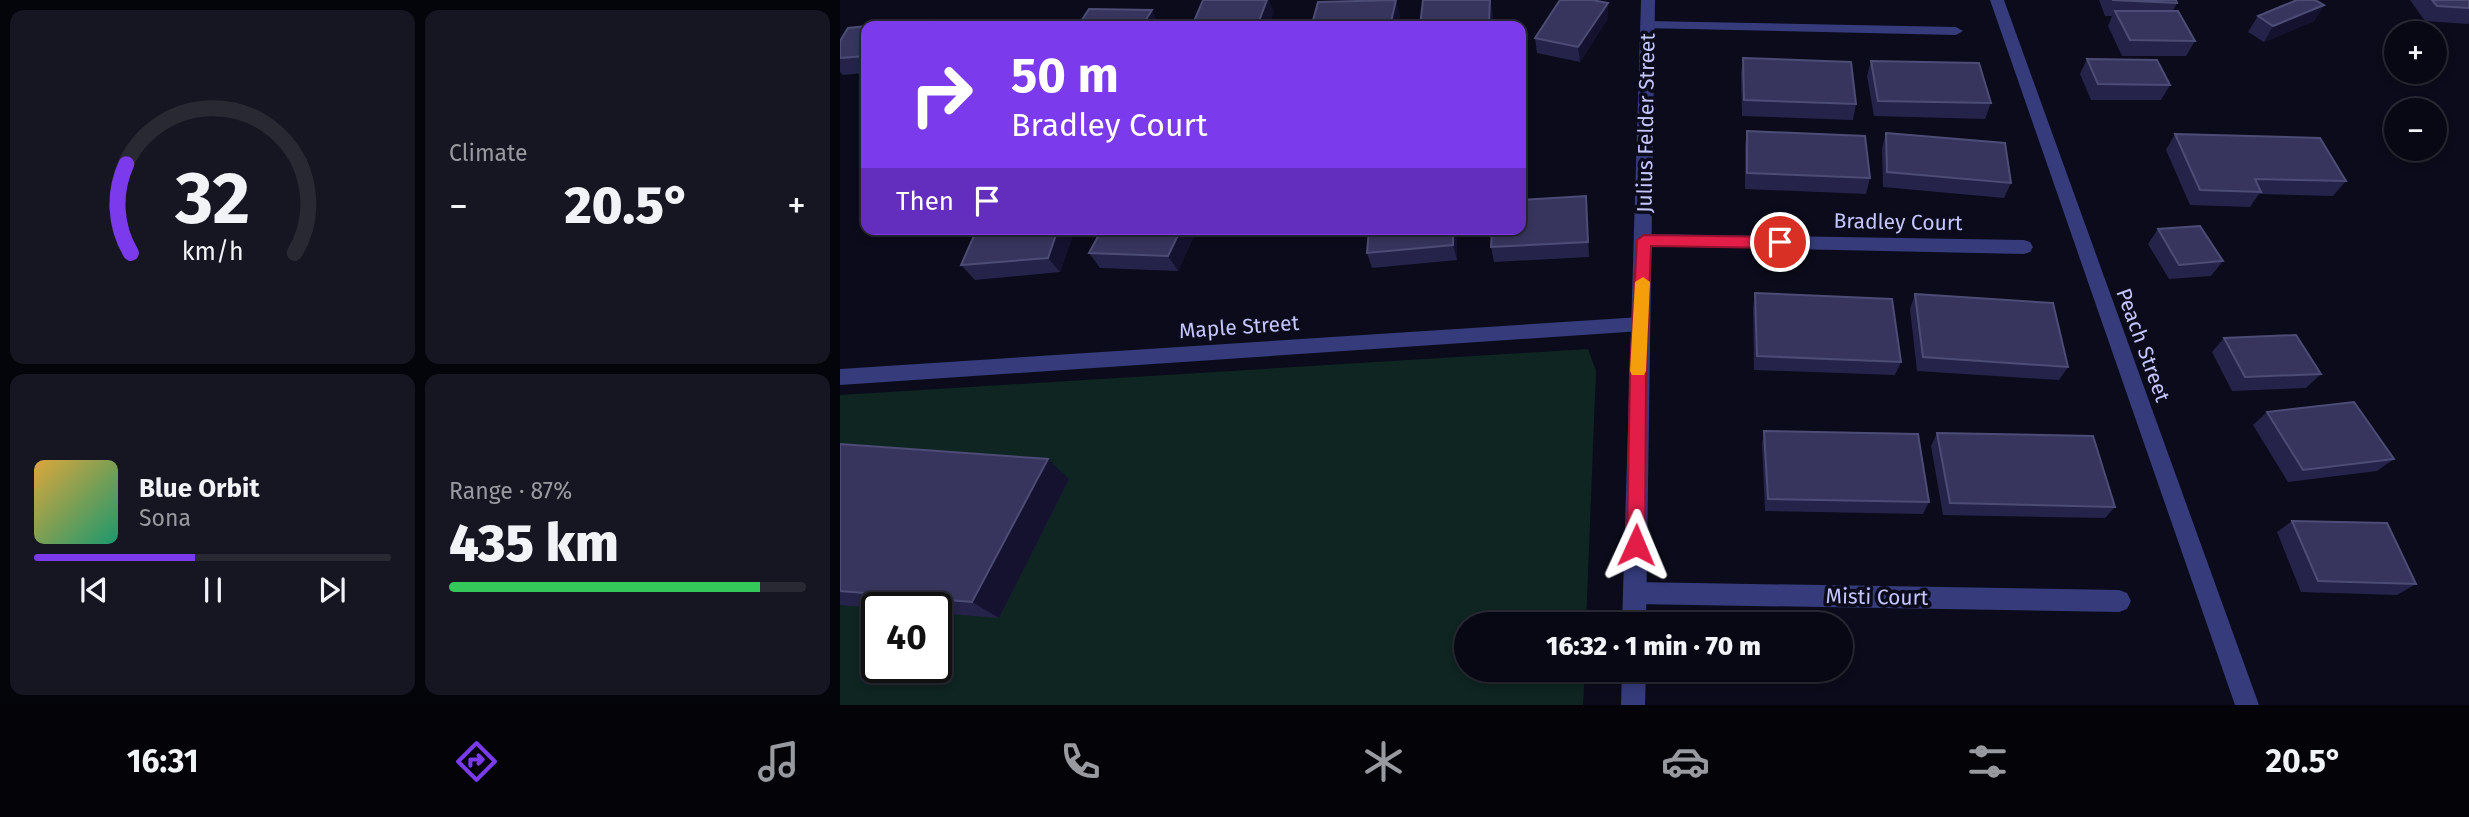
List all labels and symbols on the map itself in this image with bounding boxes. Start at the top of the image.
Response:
street label: Julius Felder Street [1631,32,1661,213]
street label: Bradley Court [1833,208,1963,236]
pin [1750,212,1810,272]
street label: Peach Street [2110,285,2176,406]
street label: Maple Street [1178,310,1300,344]
position arrow [1599,508,1673,582]
street label: Misti Court [1825,583,1929,611]
speed limit sign: 40 [861,592,952,683]

